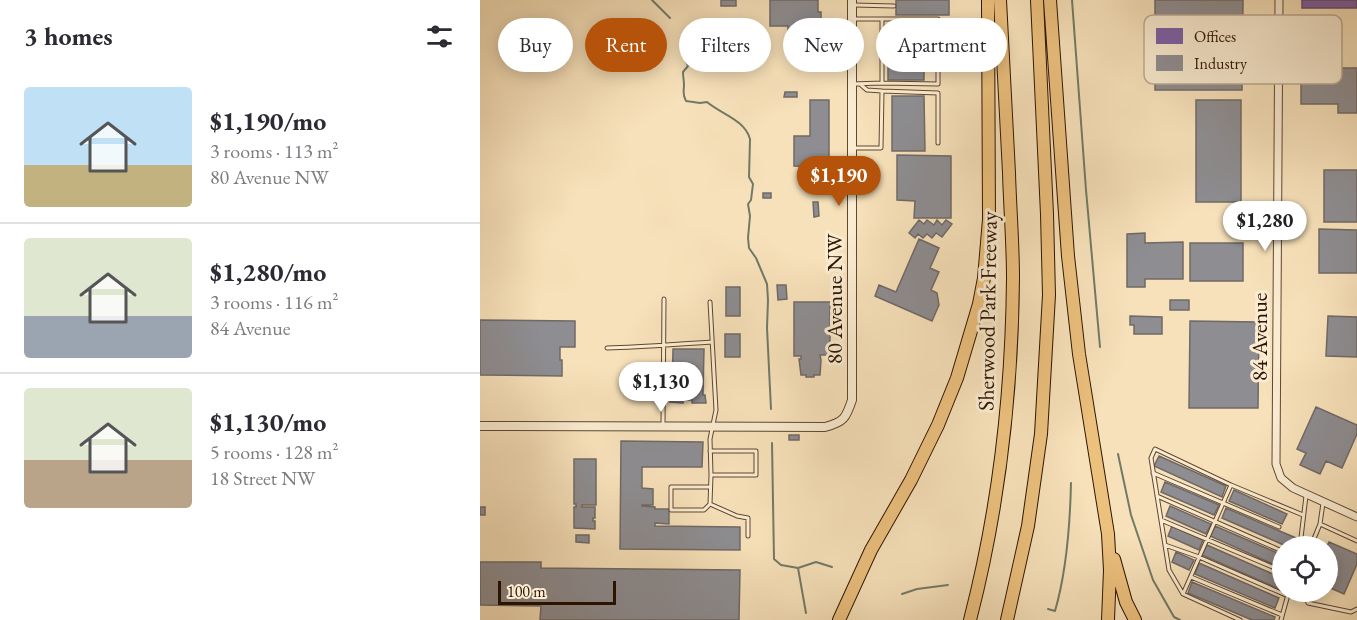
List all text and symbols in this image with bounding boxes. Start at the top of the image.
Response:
legend [1144,15,1342,84]
chip: Buy [498,18,573,72]
chip: Rent [585,18,667,72]
chip: Filters [679,18,771,72]
chip: New [783,18,864,72]
chip: Apartment [876,18,1007,72]
text: 3 homes [24,19,113,53]
icon: filters [423,20,456,53]
text: Offices [1194,26,1236,47]
text: Industry [1194,53,1248,74]
text: $1,190/mo [210,104,326,138]
icon: home [72,111,144,183]
text: 3 rooms · 113 m² [210,138,338,164]
pin: $1,190 [790,156,888,207]
text: $1,190 [811,162,867,188]
text: 80 Avenue NW [210,164,329,190]
pin: $1,280 [1216,201,1314,252]
text: $1,280 [1237,207,1293,233]
street label: Sherwood Park Freeway [971,211,1004,411]
street label: 80 Avenue NW [820,233,849,364]
text: $1,280/mo [210,255,326,289]
icon: home [72,262,144,334]
text: 3 rooms · 116 m² [210,289,338,315]
street label: 84 Avenue [1245,292,1274,381]
text: 84 Avenue [210,315,291,341]
pin: $1,130 [612,362,710,413]
text: $1,130 [633,368,689,394]
text: $1,130/mo [210,405,326,439]
icon: home [72,412,144,484]
text: 5 rooms · 128 m² [210,439,338,465]
text: 18 Street NW [210,465,315,491]
map controls [1272,536,1338,602]
button: locate [1272,536,1338,602]
scale bar [498,578,616,606]
text: 100 m [507,581,546,602]

